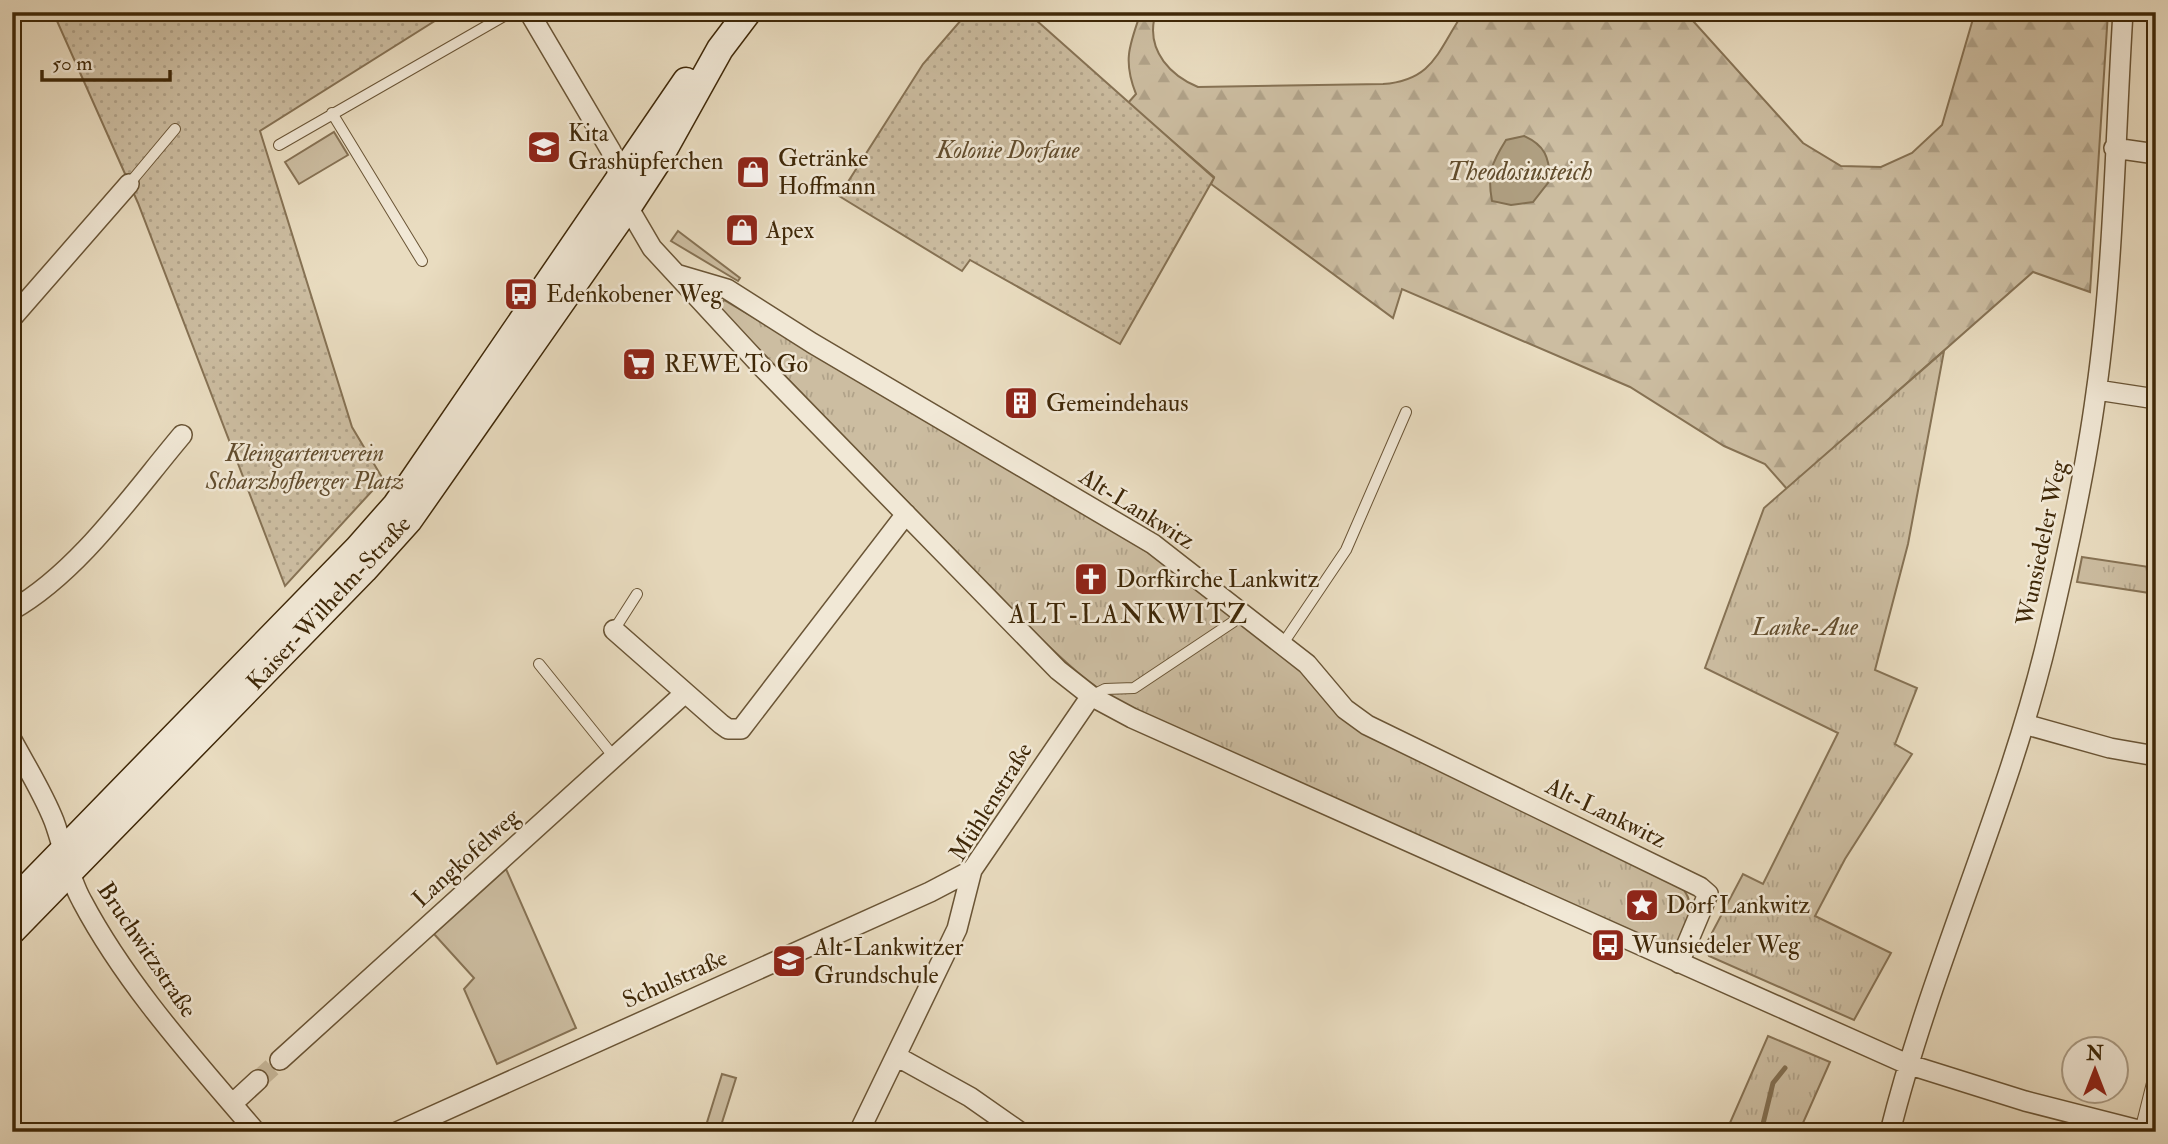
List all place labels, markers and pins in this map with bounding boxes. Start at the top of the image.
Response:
place label: Kita Grashüpferchen [568,118,723,177]
school or university icon: Kita Grashüpferchen [525,128,563,166]
place label: Getränke Hoffmann [778,143,876,202]
shop icon: Getränke Hoffmann [734,153,772,191]
shop icon: Apex [723,211,761,249]
place label: Apex [765,215,814,246]
bus stop icon: Edenkobener Weg [502,275,540,313]
place label: Edenkobener Weg [546,279,724,310]
supermarket icon: REWE To Go [620,345,658,383]
place label: REWE To Go [664,349,808,380]
building icon: Gemeindehaus [1002,384,1040,422]
place label: Gemeindehaus [1046,388,1188,419]
church icon: Dorfkirche Lankwitz [1072,560,1110,598]
place label: Dorfkirche Lankwitz [1116,564,1320,595]
place icon: Dorf Lankwitz [1623,886,1661,924]
place label: Dorf Lankwitz [1666,890,1811,921]
bus stop icon: Wunsiedeler Weg [1589,926,1627,964]
place label: Wunsiedeler Weg [1631,930,1801,961]
place label: Alt-Lankwitzer Grundschule [813,932,964,991]
school or university icon: Alt-Lankwitzer Grundschule [770,942,808,980]

